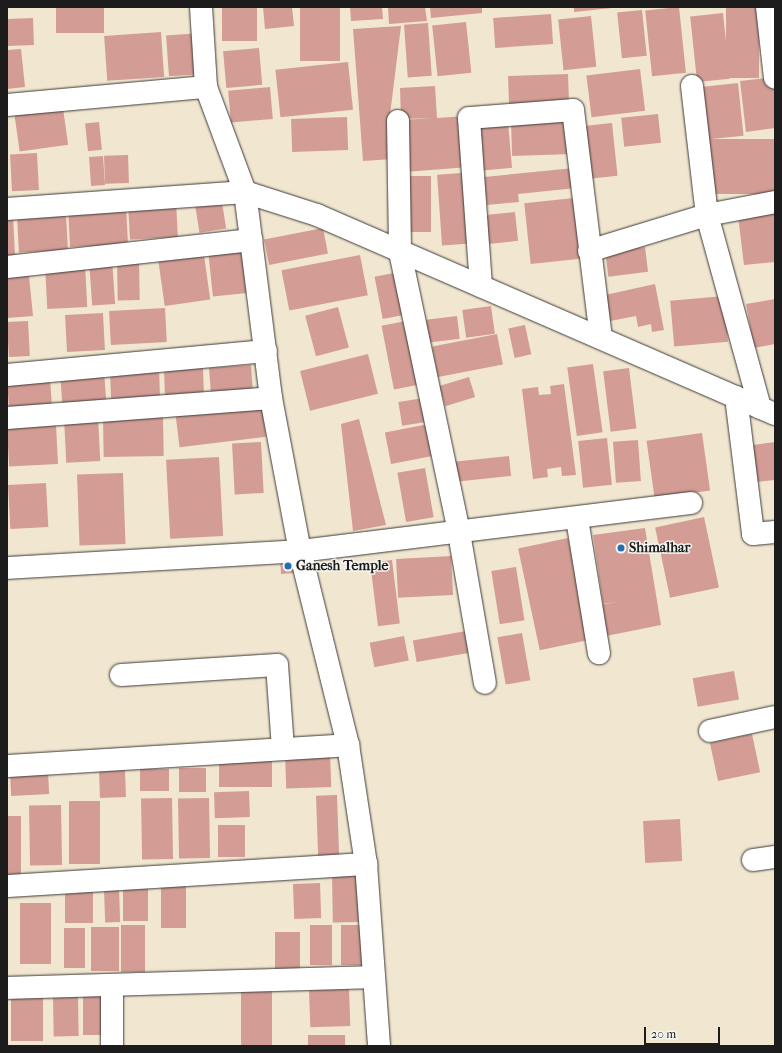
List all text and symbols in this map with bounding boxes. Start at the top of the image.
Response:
place label: Shimalhar [629,540,691,556]
marker: Shimalhar [616,543,626,553]
place label: Ganesh Temple [296,558,388,574]
marker: Ganesh Temple [283,561,293,571]
scale bar [646,1019,722,1045]
text: 20 m [651,1027,676,1041]

